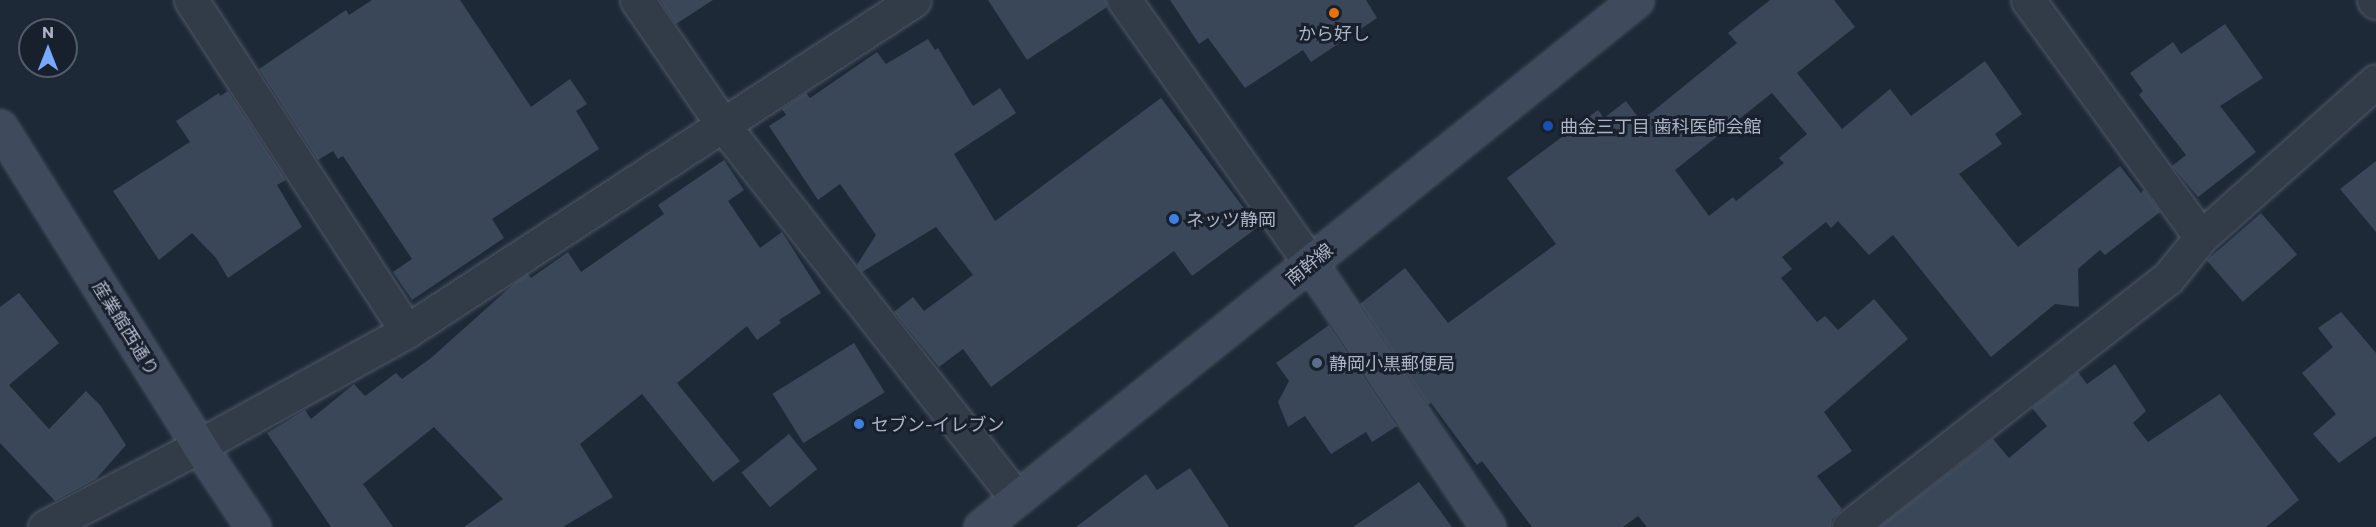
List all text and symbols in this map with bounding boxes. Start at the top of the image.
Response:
marker: から好し [1327,6,1341,20]
north arrow [18,18,78,78]
text: N [42,22,54,41]
place label: から好し [1298,22,1370,44]
place label: 曲金三丁目 歯科医師会館 [1560,115,1761,137]
marker: 曲金三丁目 歯科医師会館 [1541,119,1555,133]
place label: ネッツ静岡 [1186,208,1276,230]
marker: ネッツ静岡 [1167,212,1181,226]
street label: 南幹線 [1281,239,1337,289]
street label: 産業館西通り [88,276,164,380]
place label: 静岡小黒郵便局 [1329,352,1455,374]
marker: 静岡小黒郵便局 [1310,356,1324,370]
place label: セブン-イレブン [871,413,1005,435]
marker: セブン-イレブン [852,417,866,431]

